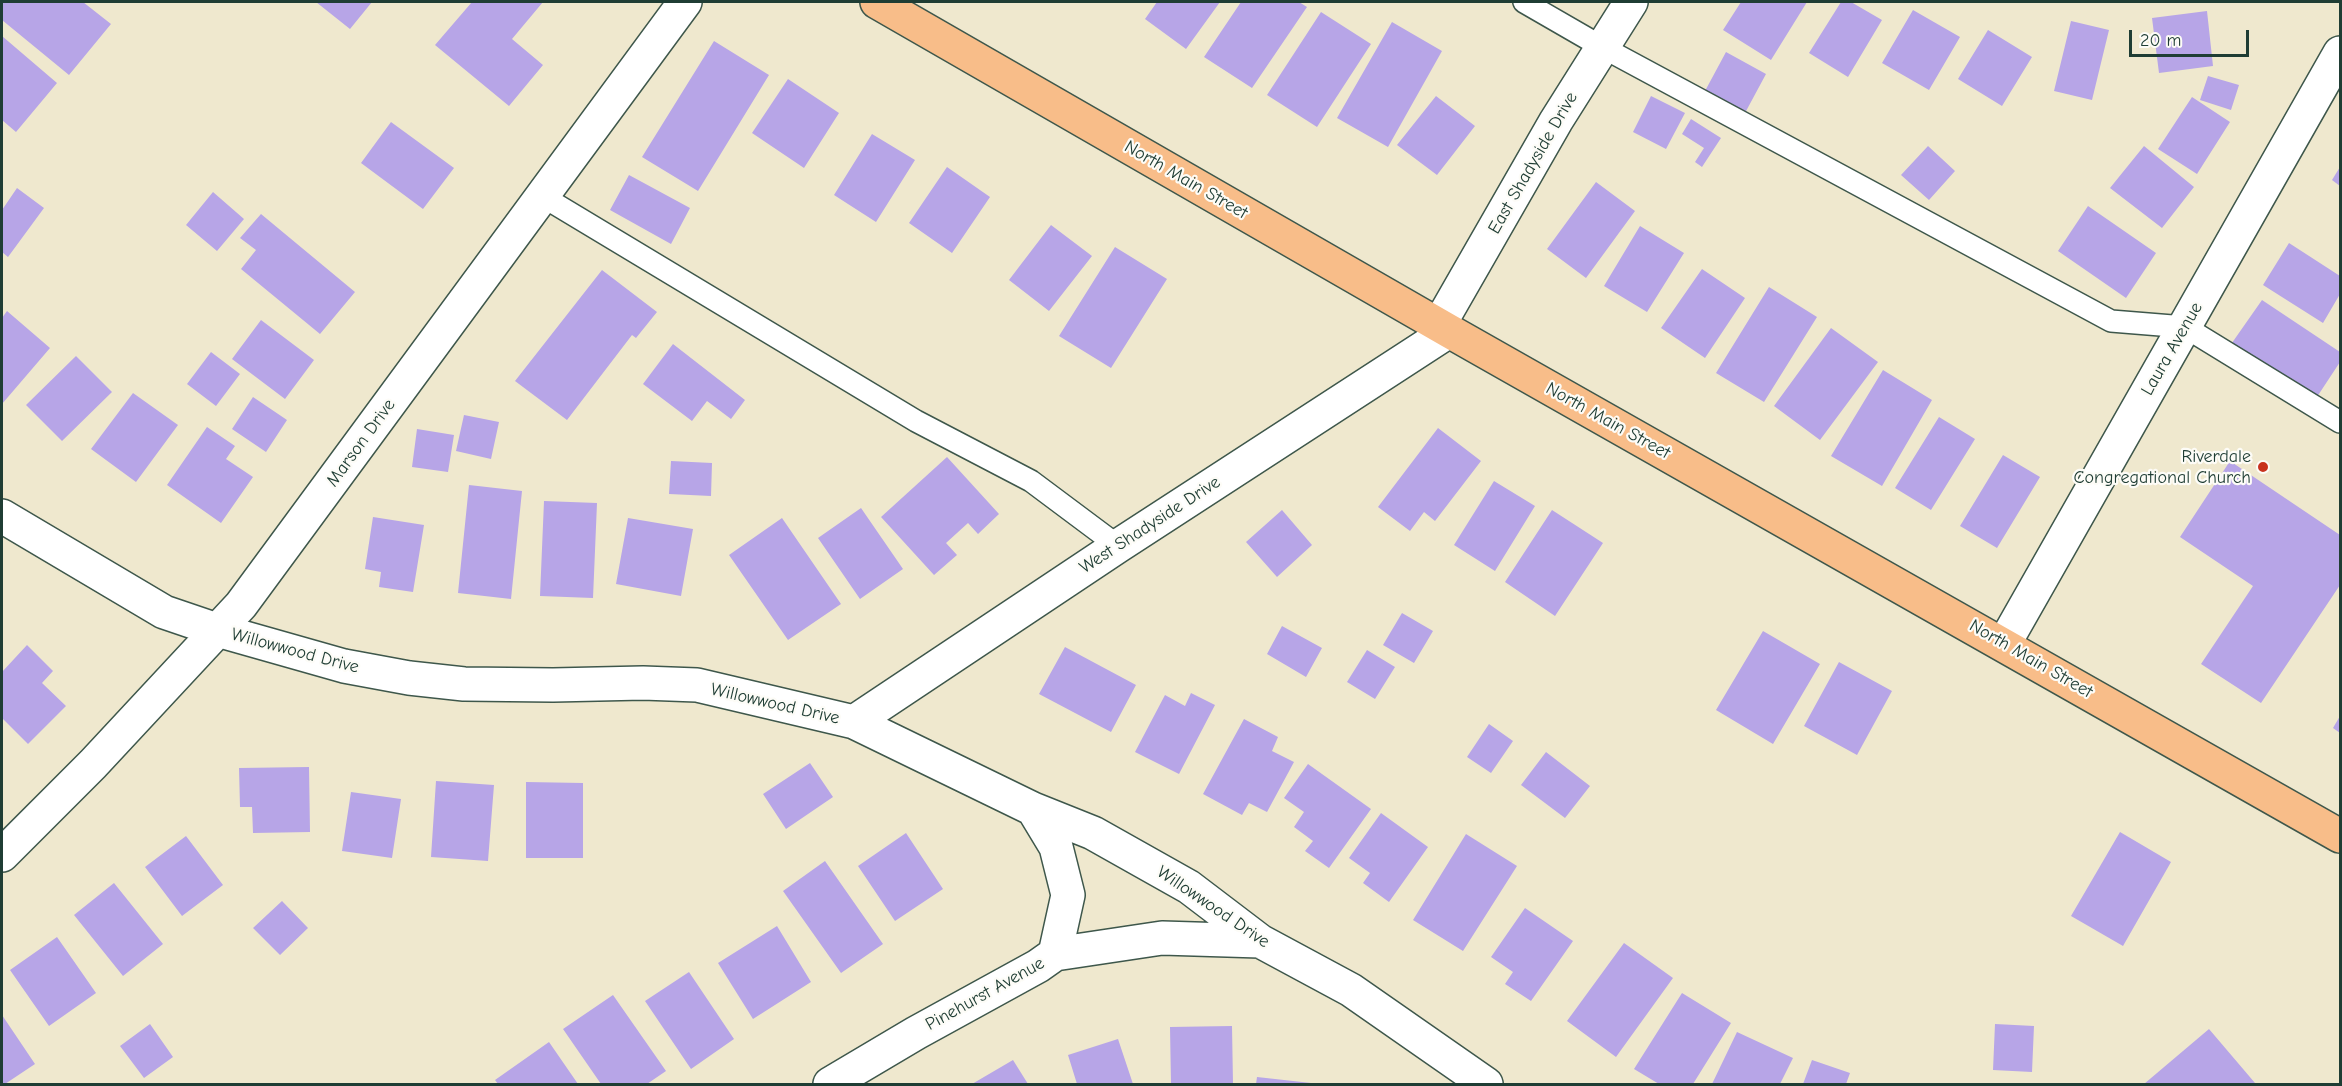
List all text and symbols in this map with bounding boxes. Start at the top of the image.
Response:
scale bar [2132,18,2252,56]
text: 20 m [2140,30,2181,51]
street label: East Shadyside Drive [1484,88,1582,238]
street label: North Main Street [1120,136,1252,224]
street label: Laura Avenue [2137,299,2207,399]
street label: North Main Street [1542,378,1674,464]
street label: Marson Drive [322,395,400,491]
place label: Riverdale Congregational Church [2074,446,2251,488]
marker: Riverdale Congregational Church [2256,460,2270,474]
street label: West Shadyside Drive [1076,471,1224,579]
street label: North Main Street [1965,615,2097,703]
street label: Willowwood Drive [229,624,361,678]
street label: Willowwood Drive [709,679,841,729]
street label: Willowwood Drive [1152,861,1274,953]
street label: Pinehurst Avenue [922,952,1048,1036]

